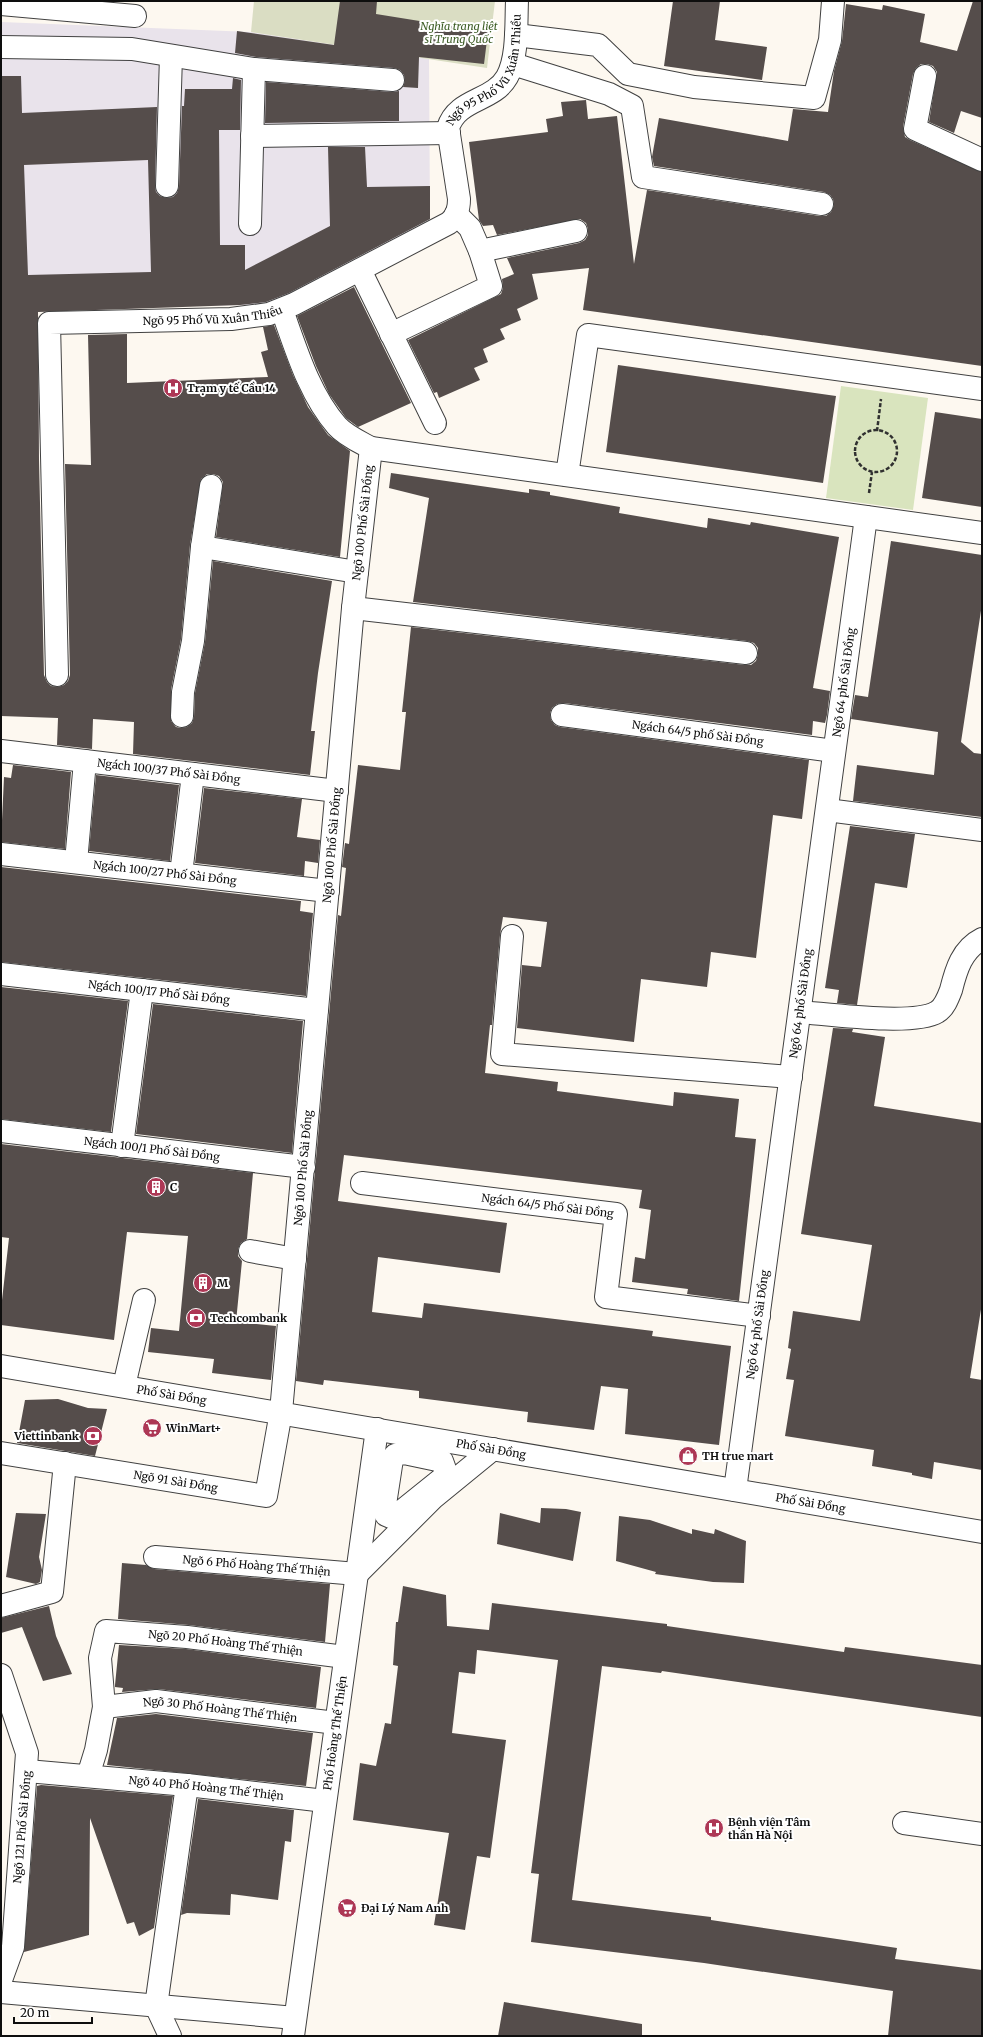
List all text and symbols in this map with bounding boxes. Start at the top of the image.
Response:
street label: Ngõ 95 Phố Vũ Xuân Thiều [443,14,524,128]
park label: Nghĩa trang liệt sĩ Trung Quốc [420,19,498,46]
street label: Ngõ 95 Phố Vũ Xuân Thiều [142,302,284,328]
hospital icon: Trạm y tế Cầu 14 [162,377,184,399]
place label: Trạm y tế Cầu 14 [187,381,276,395]
street label: Ngõ 100 Phố Sài Đồng [349,464,376,581]
street label: Ngõ 64 phố Sài Đồng [829,626,858,738]
street label: Ngách 64/5 phố Sài Đồng [631,717,765,749]
street label: Ngách 100/37 Phố Sài Đồng [96,756,241,786]
street label: Ngõ 100 Phố Sài Đồng [320,786,344,904]
street label: Ngách 100/27 Phố Sài Đồng [92,857,238,888]
street label: Ngõ 64 phố Sài Đồng [786,947,815,1059]
street label: Ngách 100/17 Phố Sài Đồng [87,977,231,1007]
street label: Ngõ 100 Phố Sài Đồng [291,1109,315,1226]
street label: Ngách 100/1 Phố Sài Đồng [83,1134,221,1164]
building icon: C [145,1176,167,1198]
place label: C [170,1180,177,1194]
street label: Ngách 64/5 Phố Sài Đồng [481,1191,615,1221]
street label: Ngõ 64 phố Sài Đồng [743,1269,772,1380]
building icon: M [192,1272,214,1294]
place label: M [217,1276,229,1290]
bank icon: Techcombank [185,1307,207,1329]
place label: Techcombank [210,1311,288,1325]
street label: Phố Sài Đồng [135,1382,208,1408]
supermarket icon: WinMart+ [141,1417,163,1439]
place label: WinMart+ [165,1421,221,1435]
bank icon: Viettinbank [82,1425,104,1447]
place label: Viettinbank [13,1429,80,1443]
street label: Phố Sài Đồng [455,1436,527,1462]
shop icon: TH true mart [677,1445,699,1467]
place label: TH true mart [702,1449,774,1463]
street label: Ngõ 91 Sài Đồng [132,1468,219,1495]
street label: Phố Sài Đồng [774,1490,847,1516]
street label: Ngõ 6 Phố Hoàng Thế Thiện [182,1552,332,1579]
street label: Ngõ 20 Phố Hoàng Thế Thiện [148,1627,304,1659]
street label: Phố Hoàng Thế Thiện [320,1674,350,1791]
street label: Ngõ 30 Phố Hoàng Thế Thiện [142,1694,299,1725]
street label: Ngõ 121 Phố Sài Đồng [10,1770,34,1884]
street label: Ngõ 40 Phố Hoàng Thế Thiện [128,1773,285,1803]
place label: Bệnh viện Tâm thần Hà Nội [728,1815,810,1842]
hospital icon: Bệnh viện Tâm thần Hà Nội [703,1817,725,1839]
supermarket icon: Đại Lý Nam Anh [336,1897,358,1919]
place label: Đại Lý Nam Anh [361,1901,449,1915]
scale bar [14,1999,92,2025]
text: 20 m [20,2005,49,2020]

